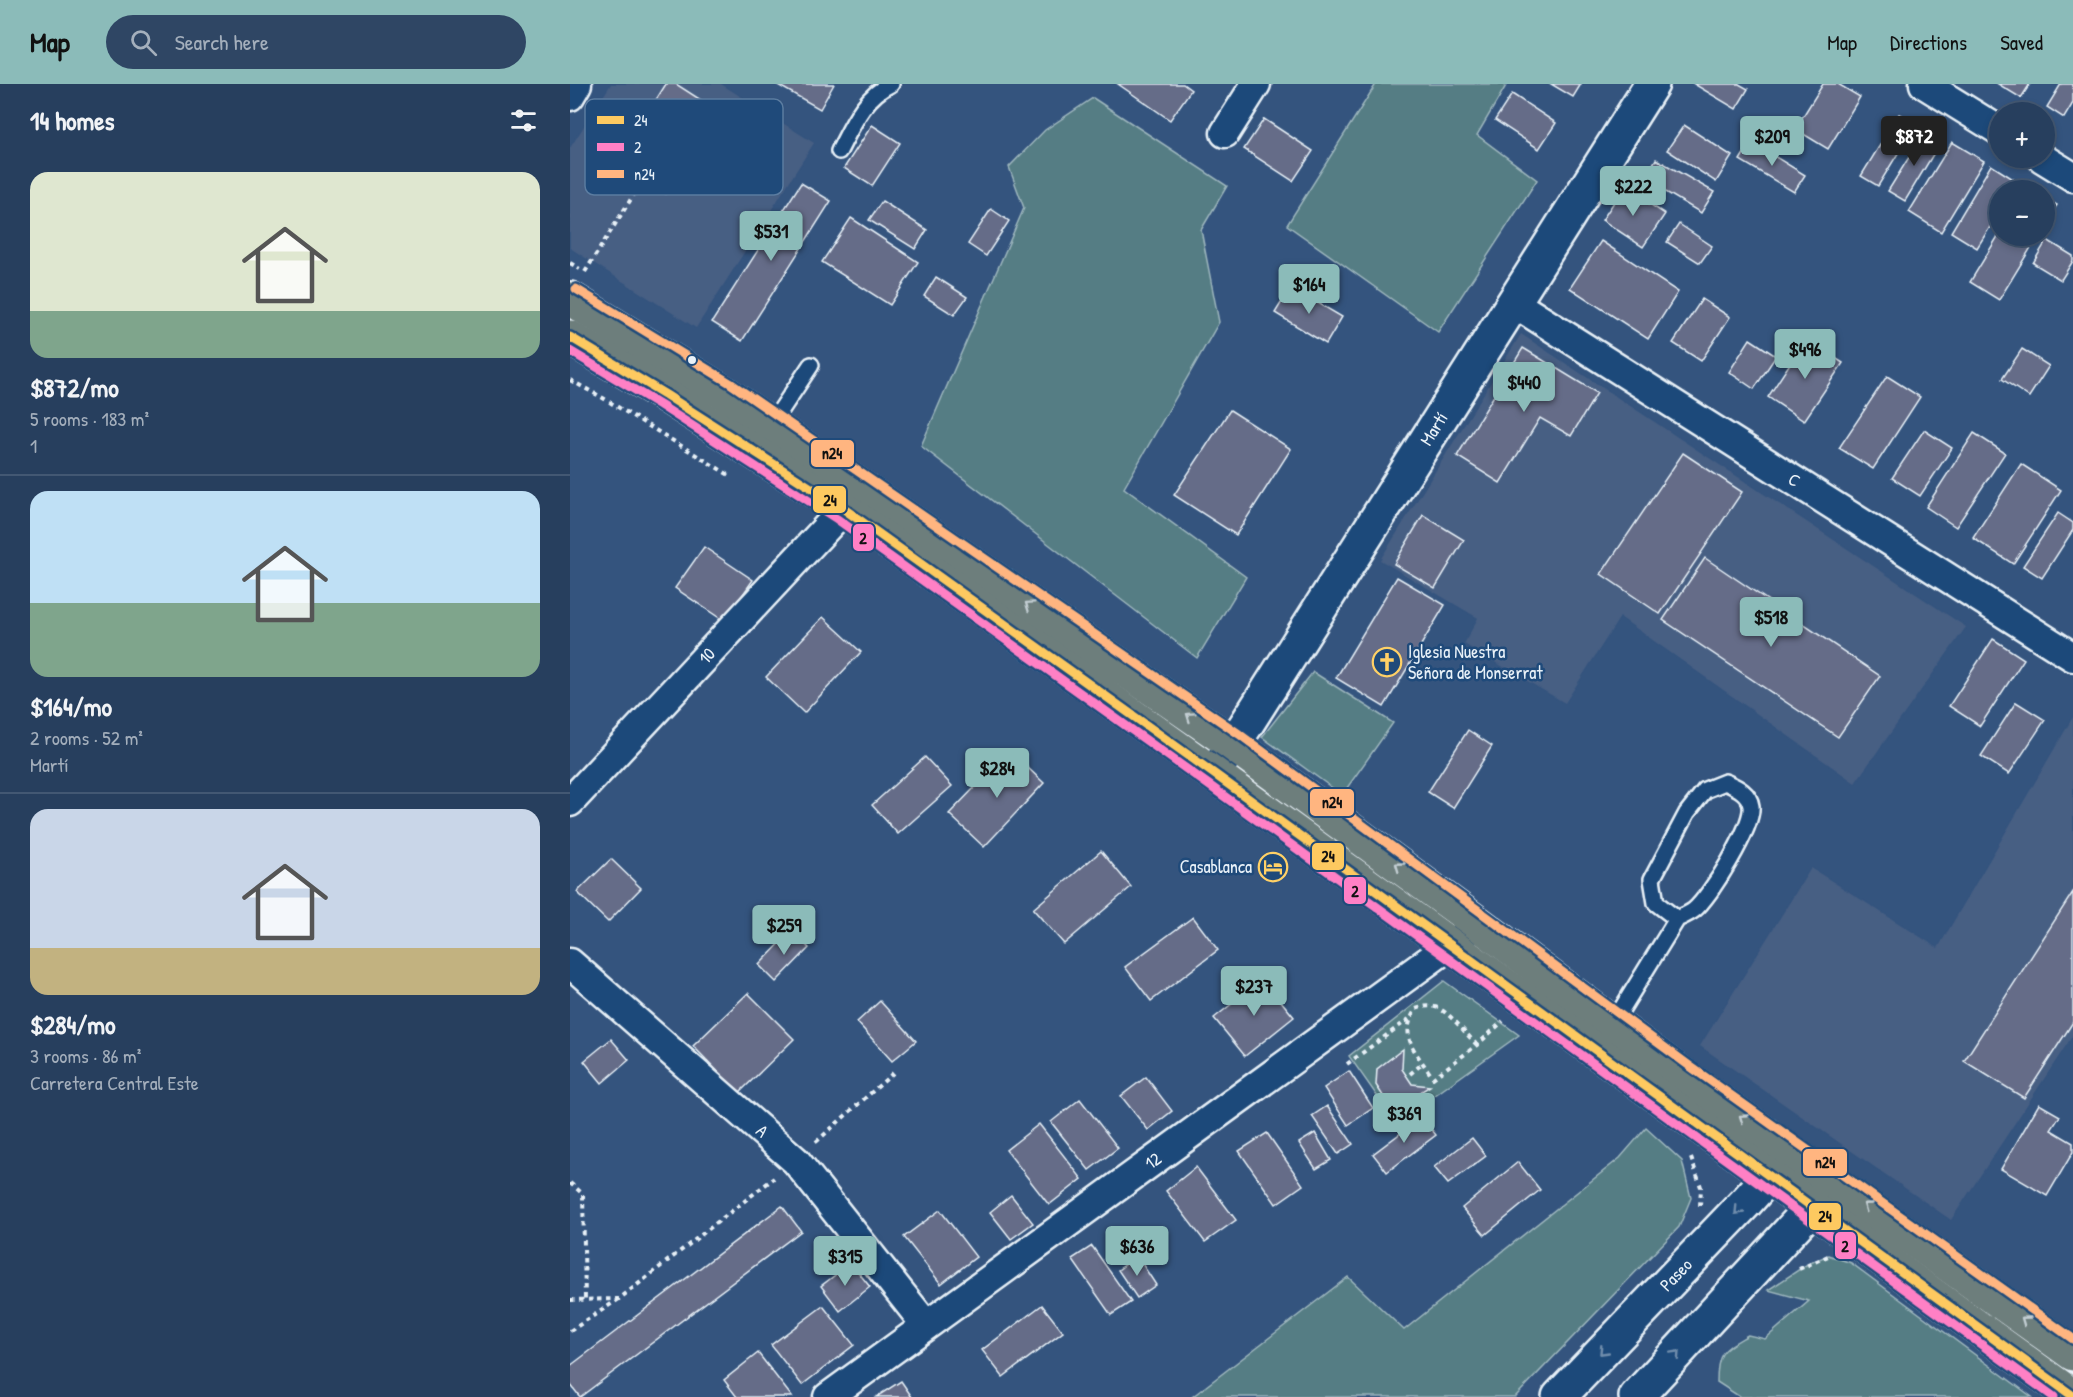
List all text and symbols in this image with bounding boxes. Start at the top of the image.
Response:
search box [106,15,526,69]
text: Map [30,23,70,61]
icon: search [127,26,160,59]
text: Search here [175,27,269,57]
text: Map [1827,28,1857,57]
text: Directions [1890,28,1967,57]
text: Saved [2000,28,2043,57]
legend [585,99,783,195]
map controls [1989,102,2055,246]
button: + [1989,102,2055,168]
text: 14 homes [30,103,115,138]
icon: filters [507,104,540,137]
text: 24 [634,109,648,131]
pin: $209 [1736,116,1808,167]
pin: $872 [1878,116,1950,167]
text: $209 [1754,122,1790,149]
text: $872 [1895,122,1933,149]
text: 2 [634,136,642,158]
text: n24 [634,163,655,185]
pin: $222 [1597,166,1669,217]
text: $222 [1614,172,1652,199]
button: − [1989,180,2055,246]
icon: home [231,211,339,319]
pin: $531 [735,211,807,262]
text: $531 [754,217,788,244]
pin: $164 [1273,264,1345,315]
text: $164 [1293,270,1325,297]
pin: $496 [1769,329,1841,380]
text: $496 [1789,335,1821,362]
unlabelled marker [686,354,698,366]
pin: $440 [1488,362,1560,413]
text: $440 [1507,368,1541,395]
text: $872/mo [30,370,119,405]
text: 5 rooms · 183 m² [30,405,149,432]
street label: Martí [1414,407,1453,450]
text: 1 [30,432,37,459]
line badge: n24 [810,439,855,468]
text: n24 [822,442,842,464]
street label: C [1783,466,1805,493]
line badge: 24 [812,485,847,514]
text: 24 [823,489,837,511]
line badge: 2 [852,523,875,552]
text: 2 [859,527,867,549]
icon: home [231,530,339,638]
pin: $518 [1735,597,1807,648]
one-way arrow [1025,601,1036,612]
text: $518 [1754,603,1788,630]
place label: Iglesia Nuestra Señora de Monserrat [1408,639,1543,685]
street label: 10 [693,642,721,670]
church icon: Iglesia Nuestra Señora de Monserrat [1371,646,1403,678]
text: $164/mo [30,689,112,724]
one-way arrow [1186,712,1197,723]
text: 2 rooms · 52 m² [30,724,143,751]
pin: $284 [961,748,1033,799]
text: Martí [30,751,69,778]
text: $284 [979,754,1015,781]
line badge: n24 [1309,788,1355,817]
text: n24 [1322,791,1342,813]
line badge: 24 [1311,842,1345,871]
text: 24 [1321,845,1335,867]
icon: home [231,848,339,956]
hotel icon: Casablanca [1257,851,1289,883]
place label: Casablanca [1180,854,1252,879]
one-way arrow [1395,862,1406,873]
line badge: 2 [1343,876,1367,905]
text: 2 [1351,880,1359,902]
pin: $259 [748,905,820,956]
text: $259 [766,911,802,938]
pin: $237 [1218,966,1290,1017]
text: $237 [1235,972,1273,999]
text: $284/mo [30,1007,116,1042]
text: 3 rooms · 86 m² [30,1042,141,1069]
text: Carretera Central Este [30,1069,199,1096]
pin: $369 [1368,1093,1440,1144]
text: $369 [1387,1099,1421,1126]
one-way arrow [1739,1114,1750,1125]
street label: A [751,1118,774,1143]
street label: 12 [1139,1146,1167,1175]
line badge: n24 [1802,1148,1848,1177]
text: n24 [1815,1151,1835,1173]
line badge: 24 [1808,1202,1842,1231]
one-way arrow [1863,1203,1874,1214]
one-way arrow [1734,1205,1745,1215]
text: 24 [1818,1205,1832,1227]
pin: $636 [1101,1226,1173,1277]
line badge: 2 [1834,1231,1857,1260]
text: $636 [1119,1232,1155,1259]
text: 2 [1841,1235,1849,1257]
pin: $315 [809,1236,881,1287]
text: $315 [828,1242,862,1269]
street label: Paseo [1654,1253,1698,1297]
one-way arrow [2021,1316,2032,1327]
one-way arrow [1599,1344,1610,1355]
one-way arrow [1669,1350,1680,1361]

